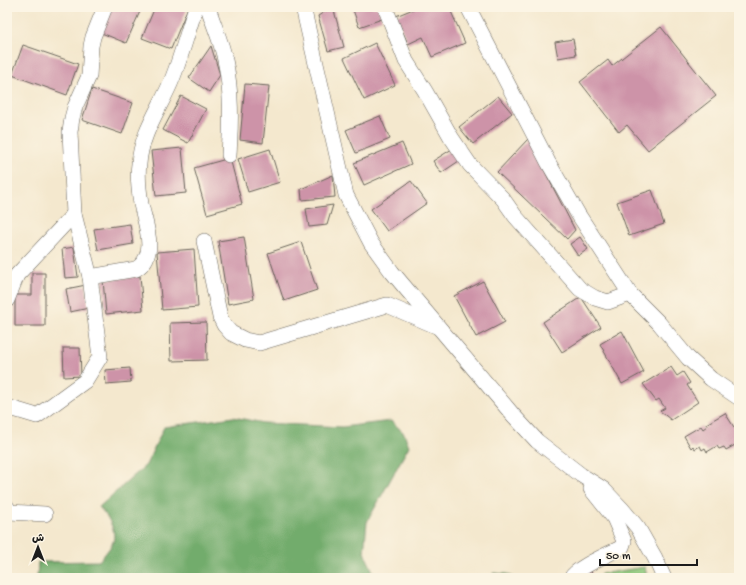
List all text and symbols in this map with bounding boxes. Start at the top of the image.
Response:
north arrow [18,527,58,567]
text: ش [32,533,44,545]
scale bar [600,541,697,567]
text: 50 m [606,550,631,564]

